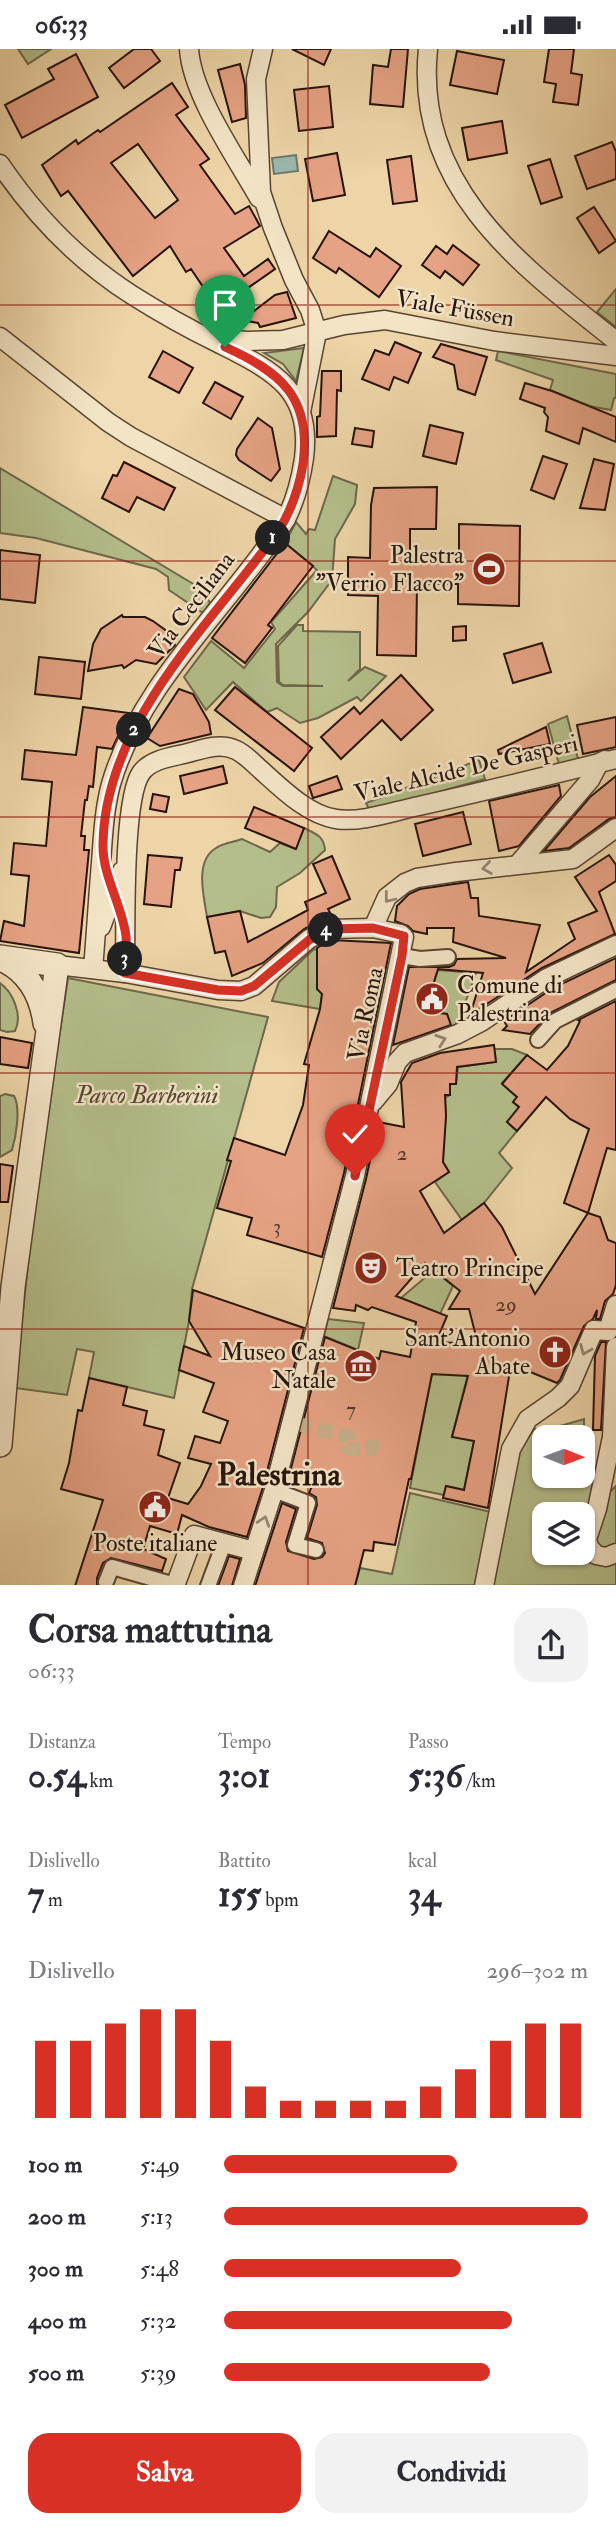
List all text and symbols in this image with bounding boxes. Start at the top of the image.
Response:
text: 06:33 [35,9,88,41]
pin [195,275,255,347]
street label: Viale Füssen [393,283,517,334]
icon: arrive [206,286,244,324]
pin: 1 [256,521,290,555]
text: 1 [269,525,276,549]
place label: Palestra "Verrio Flacco" [315,540,465,599]
street label: Via Ceciliana [141,545,243,665]
sports icon: Palestra "Verrio Flacco" [470,550,508,588]
pin: 2 [116,713,152,747]
text: 2 [129,717,138,741]
street label: Viale Alcide De Gasperi [351,728,581,809]
one-way arrow [481,860,493,875]
one-way arrow [385,890,398,902]
pin: 4 [308,913,344,947]
text: 4 [320,917,331,941]
pin: 3 [108,941,142,977]
text: 3 [121,946,128,970]
street label: Via Roma [340,963,391,1064]
place label: Comune di Palestrina [457,970,563,1029]
public building icon: Comune di Palestrina [413,980,451,1018]
one-way arrow [435,1034,447,1048]
park label: Parco Barberini [75,1080,219,1111]
pin [325,1104,385,1176]
icon: check [336,1115,374,1153]
house number: 2 [397,1140,407,1167]
house number: 3 [273,1213,281,1240]
theatre icon: Teatro Principe [352,1249,390,1287]
place label: Teatro Principe [396,1253,544,1284]
house number: 29 [495,1291,517,1318]
place label: Sant'Antonio Abate [405,1323,530,1382]
church icon: Sant'Antonio Abate [536,1333,574,1371]
place label: Museo Casa Natale [220,1337,337,1396]
one-way arrow [579,1342,593,1355]
museum icon: Museo Casa Natale [342,1347,380,1385]
house number: 7 [346,1396,356,1423]
north arrow [532,1425,595,1487]
map controls [532,1425,595,1565]
district label: Palestrina [217,1455,342,1495]
public building icon: Poste italiane [136,1488,174,1526]
button: layers [532,1502,595,1565]
one-way arrow [256,1515,270,1527]
place label: Poste italiane [93,1528,217,1559]
text: Corsa mattutina [28,1606,272,1654]
button: share [514,1608,588,1682]
text: 06:33 [28,1656,75,1685]
text: Distanza [28,1730,96,1754]
text: Tempo [218,1730,271,1754]
text: Passo [408,1730,449,1754]
text: 0.54 [28,1754,86,1798]
text: 3:01 [218,1754,270,1798]
text: 5:36 [408,1754,463,1798]
text: km [86,1769,113,1793]
text: /km [463,1769,496,1793]
text: Dislivello [28,1849,100,1873]
text: Battito [218,1849,271,1873]
text: kcal [408,1849,437,1873]
text: 7 [28,1873,44,1917]
text: 155 [218,1873,261,1917]
text: 34 [408,1873,440,1917]
text: m [44,1888,63,1912]
text: bpm [261,1888,299,1912]
text: Dislivello [28,1956,115,1985]
text: 296–302 m [486,1956,588,1985]
text: 100 m [28,2150,82,2179]
text: 5:49 [140,2150,180,2179]
text: 200 m [28,2202,86,2231]
text: 5:13 [140,2202,173,2231]
text: 300 m [28,2254,83,2283]
text: 5:48 [140,2254,179,2283]
text: 400 m [28,2306,87,2335]
text: 5:32 [140,2306,176,2335]
text: 500 m [28,2358,84,2387]
text: 5:39 [140,2358,176,2387]
button: Salva [28,2433,301,2513]
button: Condividi [315,2433,588,2513]

